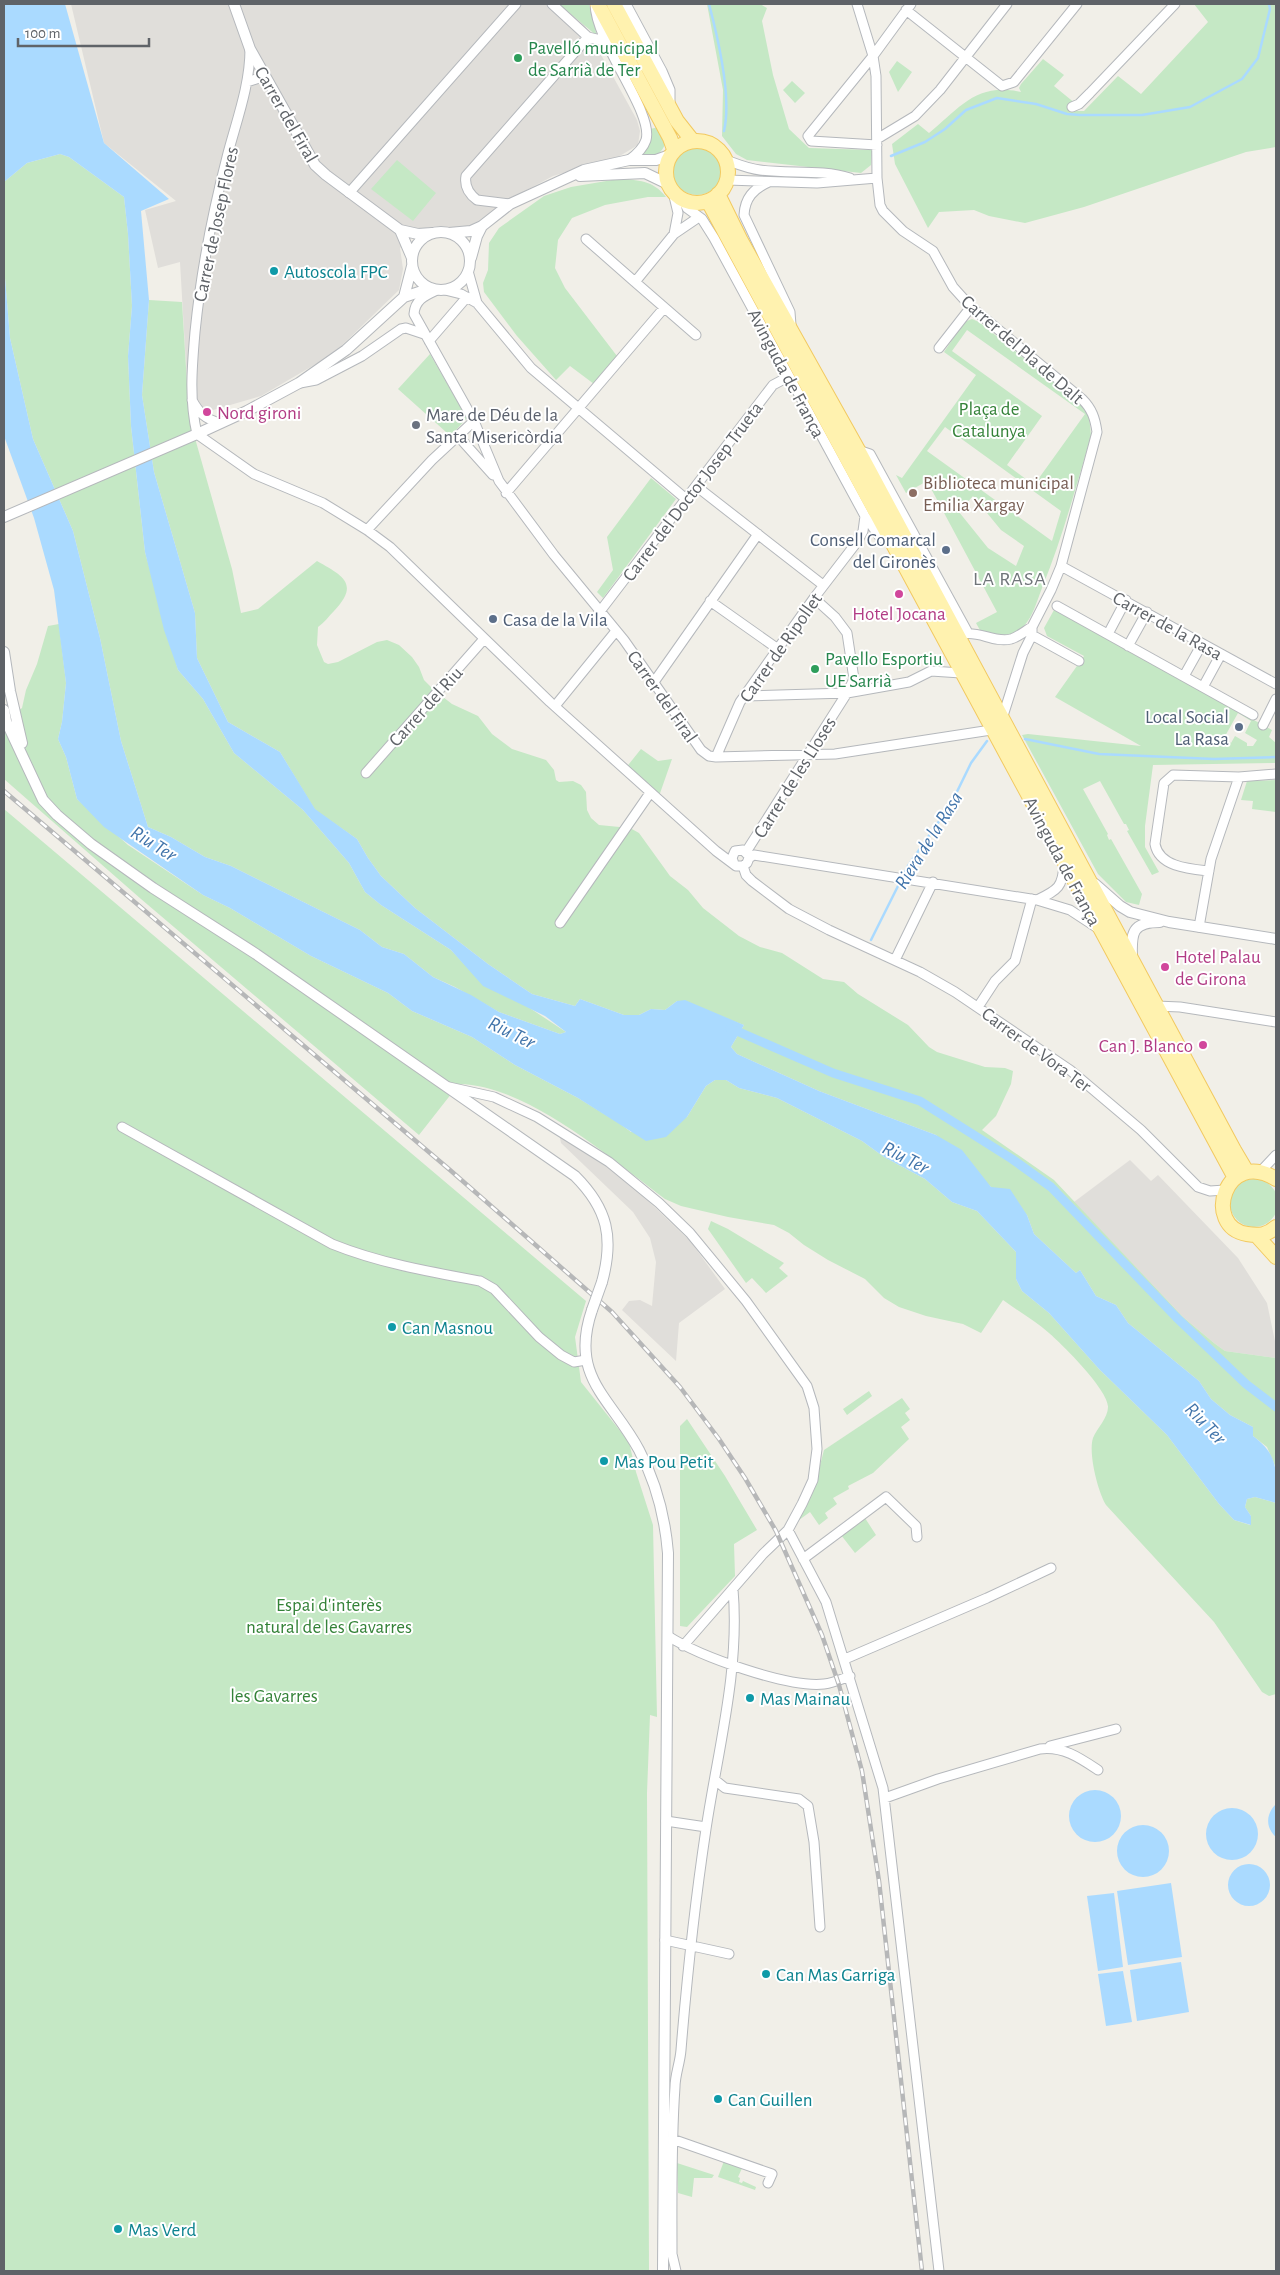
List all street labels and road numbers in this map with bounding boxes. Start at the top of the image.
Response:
street label: Carrer del Firal [251,63,321,166]
street label: Carrer de Josep Flores [191,145,242,304]
street label: Carrer del Pla de Dalt [957,292,1087,408]
street label: Avinguda de França [744,306,828,442]
street label: Carrer del Doctor Josep Trueta [620,398,767,585]
street label: Carrer de la Rasa [1109,588,1225,664]
street label: Carrer de Ripollet [736,590,826,706]
street label: Carrer del Firal [623,647,700,746]
street label: Carrer del Riu [386,663,467,751]
street label: Carrer de les Lloses [750,714,840,842]
street label: Avinguda de França [1020,794,1104,930]
street label: Carrer de Vora Ter [978,1004,1094,1096]

